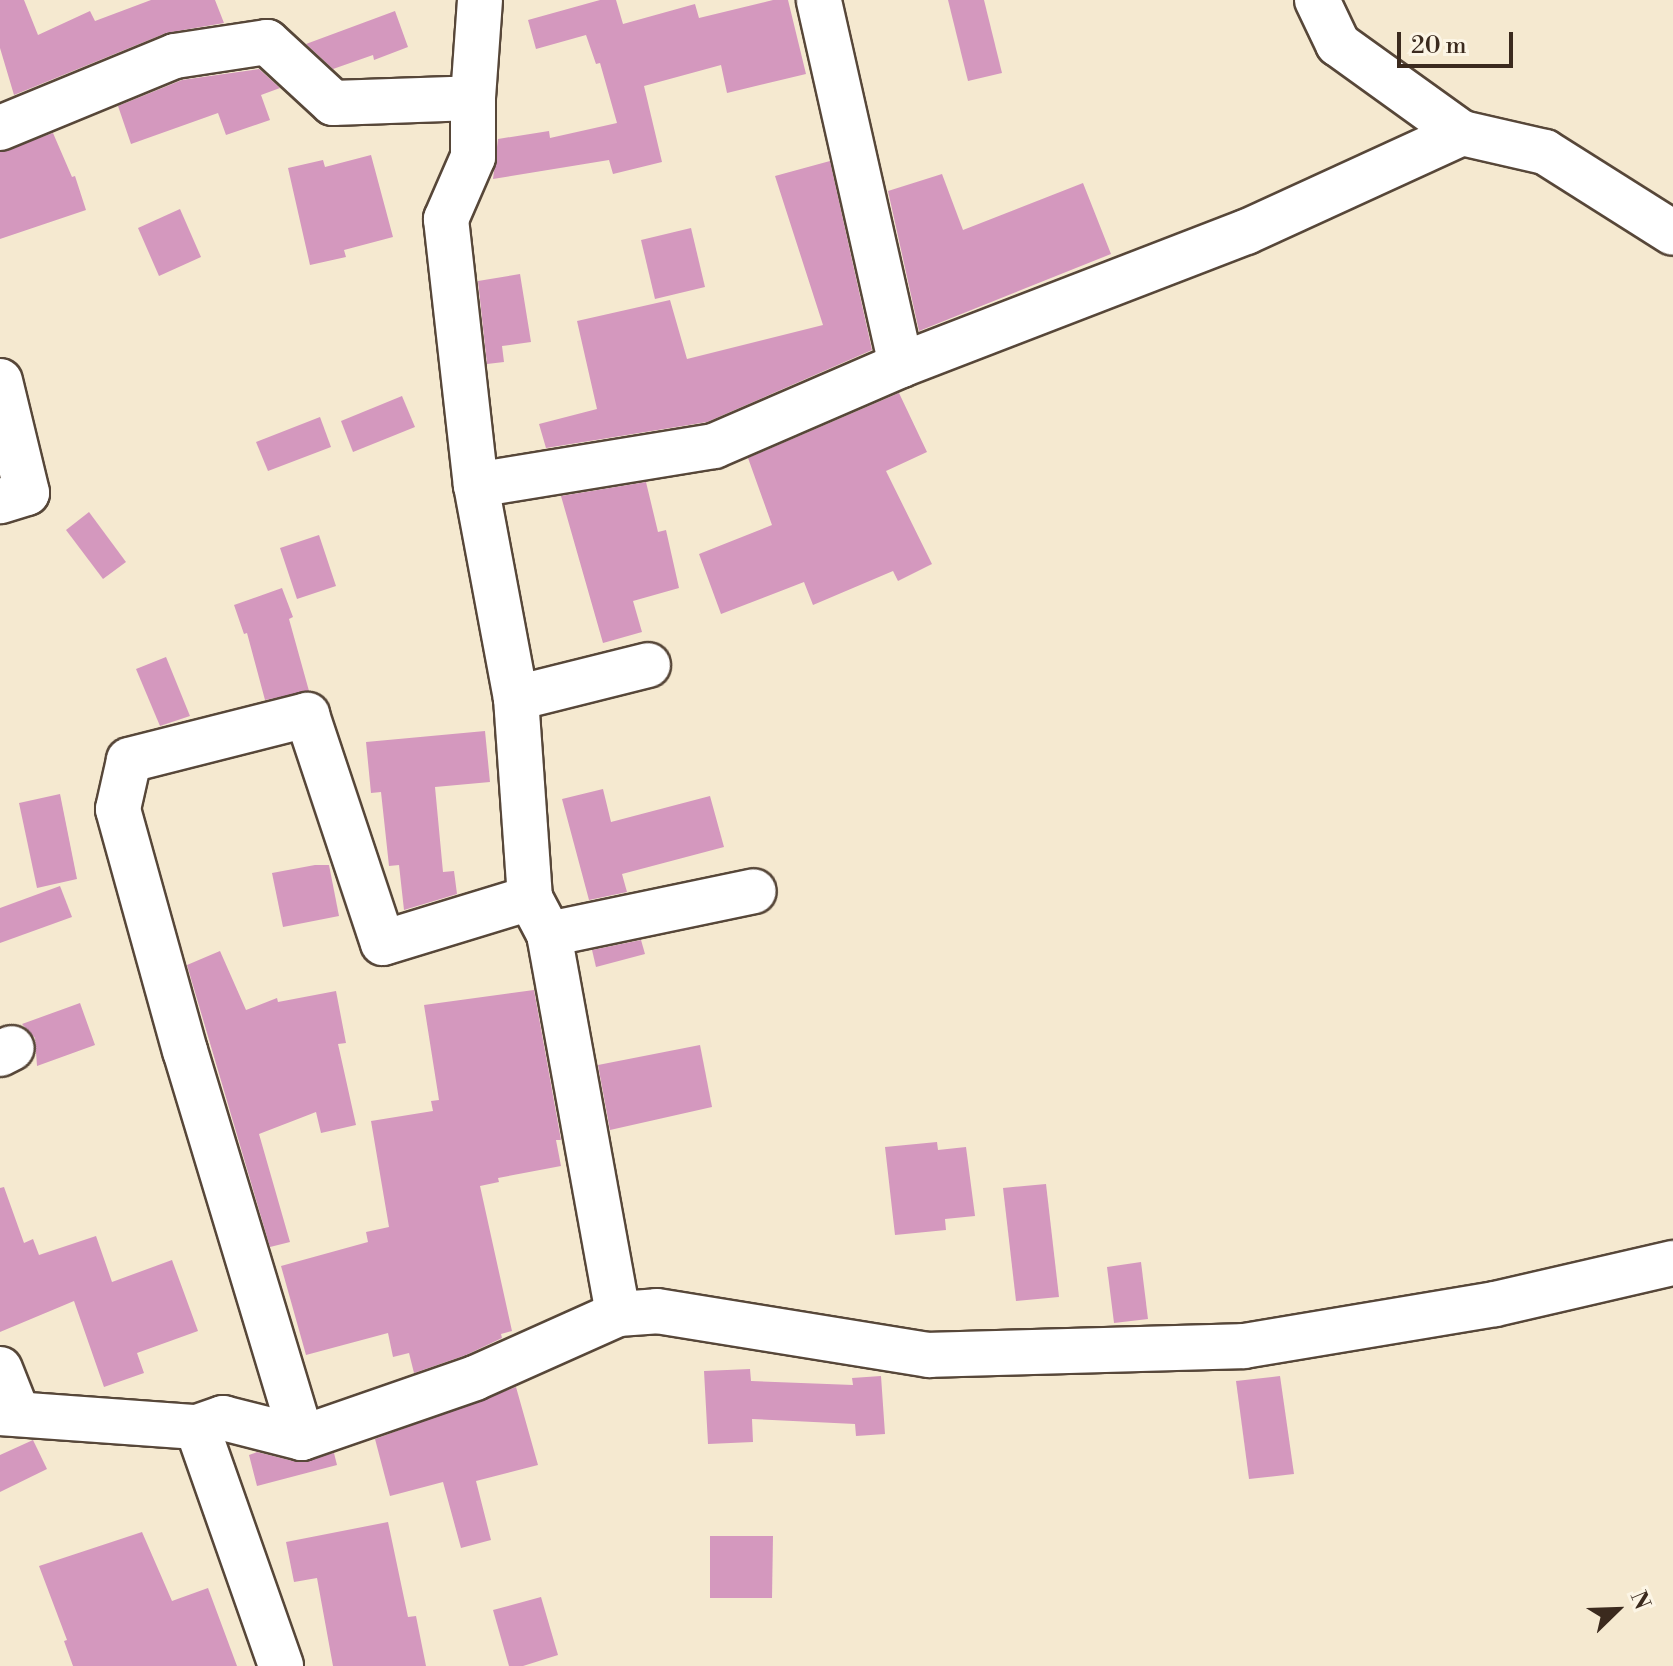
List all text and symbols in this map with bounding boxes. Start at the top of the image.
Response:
scale bar [1401,16,1517,66]
text: 20 m [1411,31,1467,61]
north arrow [1577,1570,1657,1650]
text: N [1624,1587,1655,1614]

